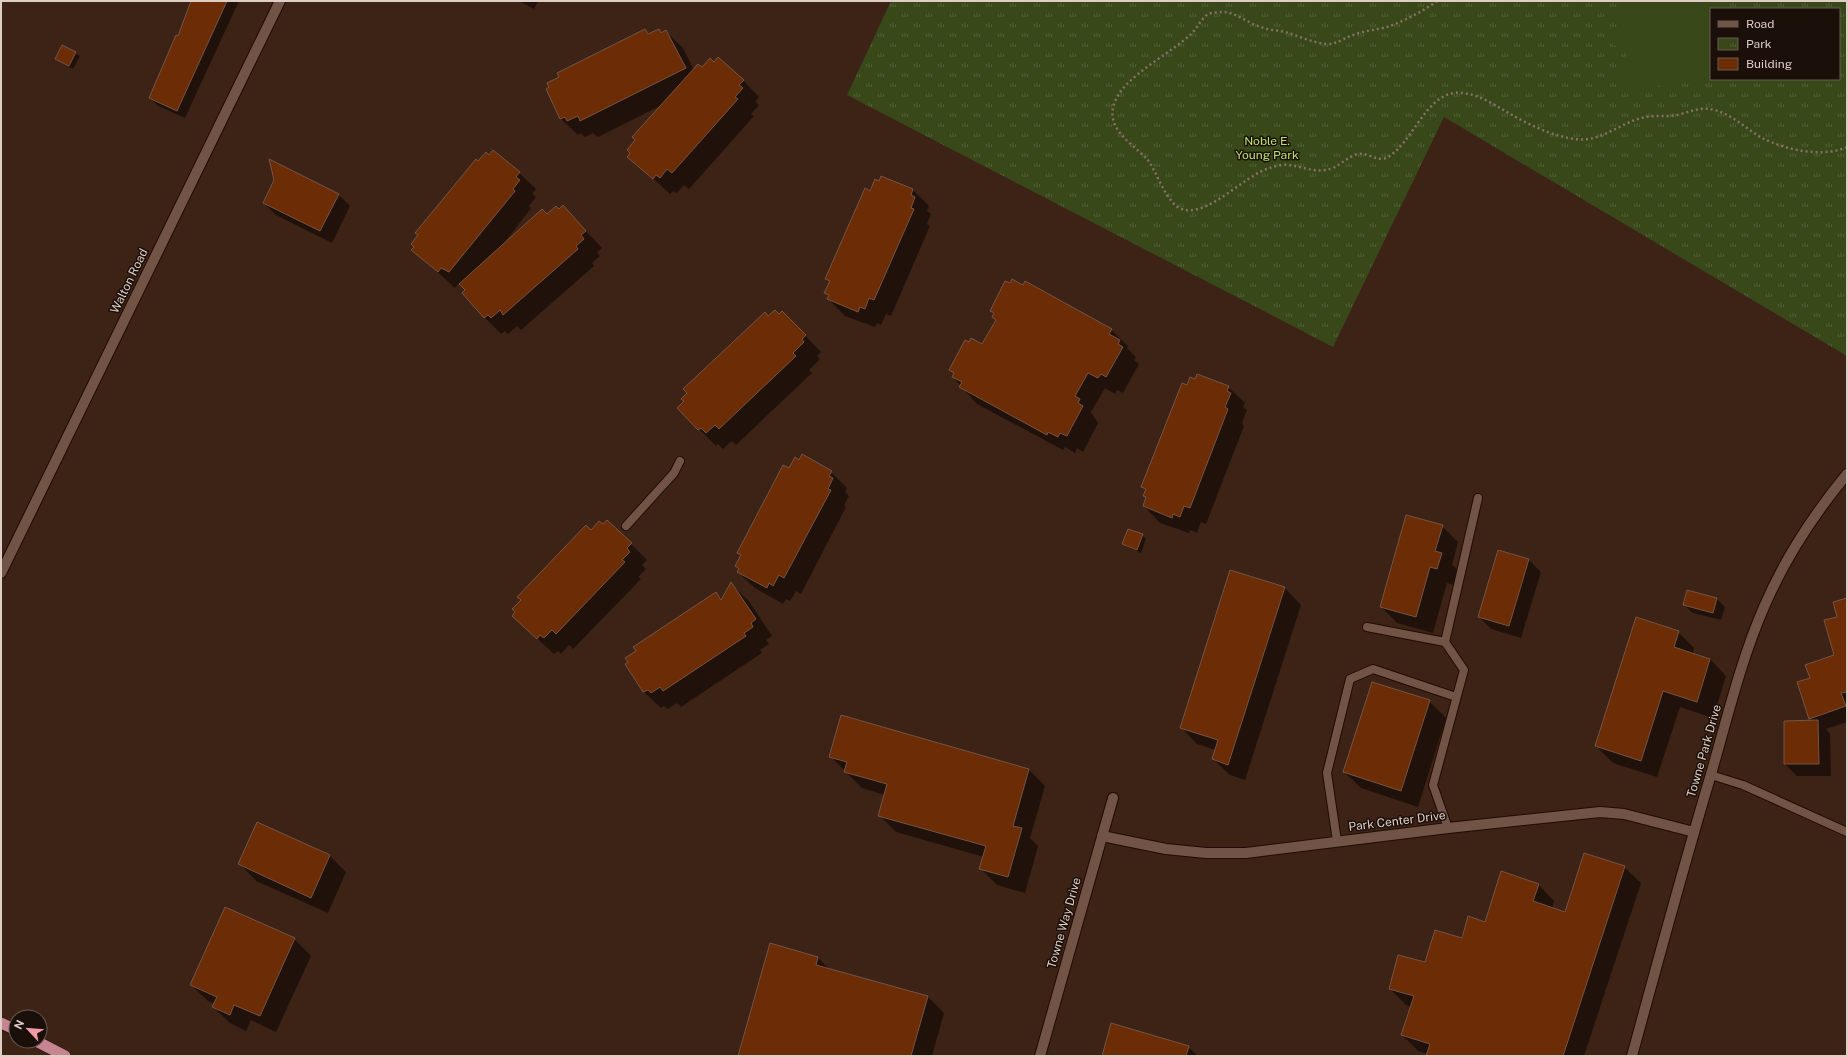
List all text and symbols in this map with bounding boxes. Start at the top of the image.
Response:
legend [1710,8,1840,80]
text: Road [1746,17,1774,31]
text: Park [1746,37,1772,51]
text: Building [1746,57,1792,71]
park label: Noble E. Young Park [1235,134,1299,162]
street label: Walton Road [107,246,151,316]
street label: Towne Park Drive [1684,703,1724,799]
street label: Park Center Drive [1348,808,1447,834]
street label: Towne Way Drive [1044,876,1084,970]
north arrow [8,1009,48,1049]
text: N [12,1018,26,1031]

